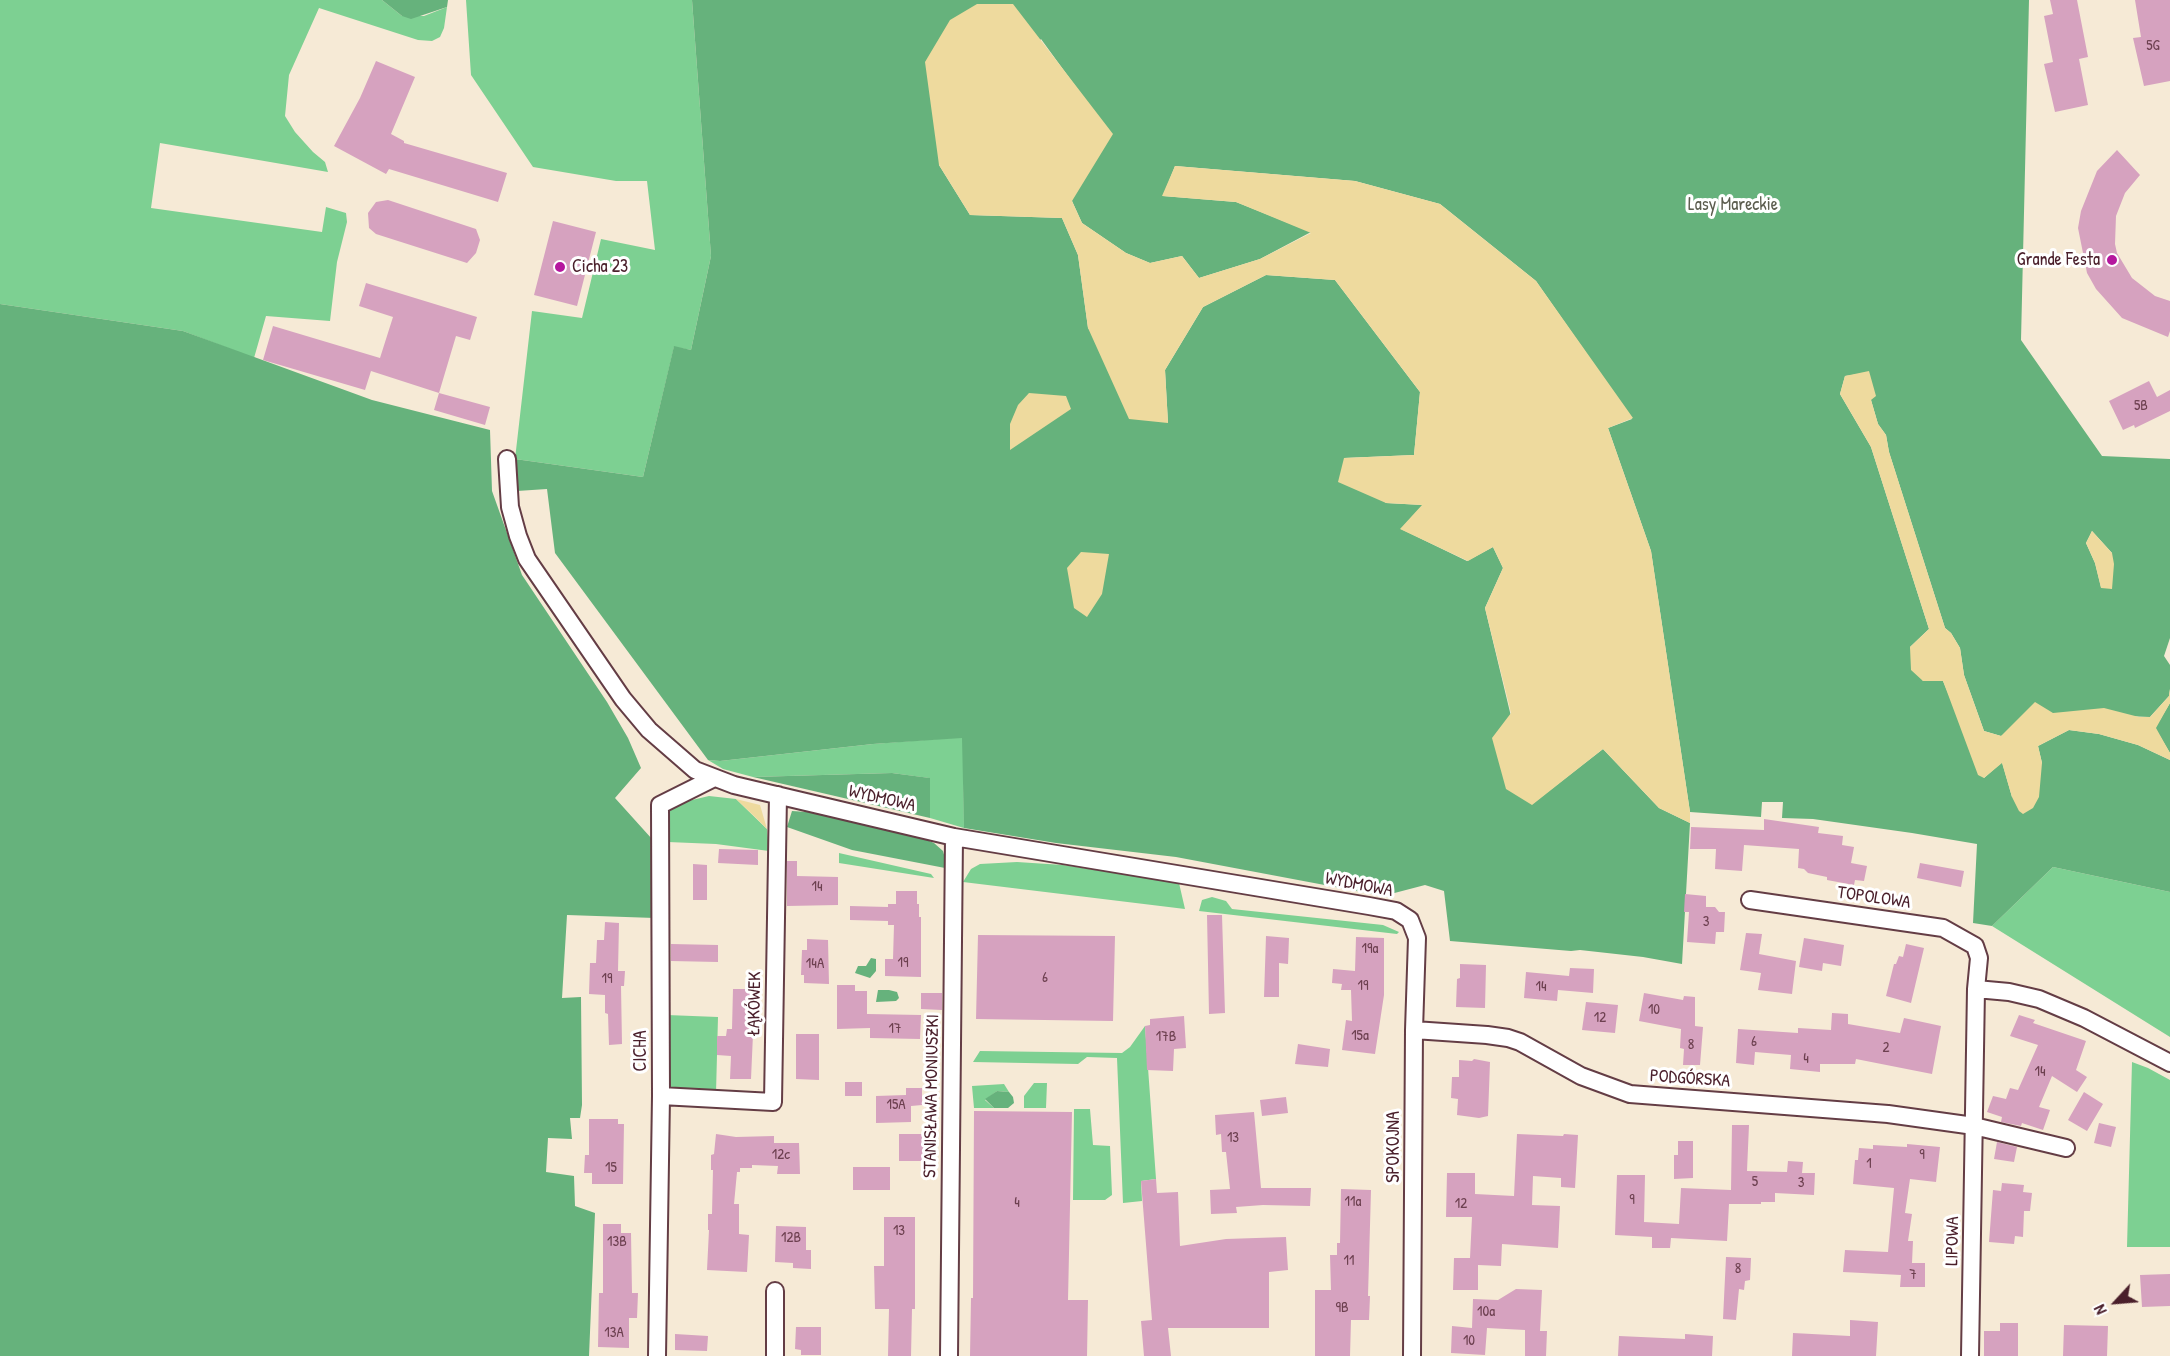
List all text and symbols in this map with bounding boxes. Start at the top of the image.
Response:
house number: 5G [2146,37,2160,55]
park label: Lasy Mareckie [1688,194,1778,216]
place label: Grande Festa [2017,249,2100,271]
marker: Grande Festa [2105,253,2119,267]
place label: Cicha 23 [572,256,628,278]
marker: Cicha 23 [553,260,567,274]
house number: 5B [2134,397,2148,415]
street label: WYDMOWA [846,781,918,817]
street label: WYDMOWA [1323,868,1395,902]
house number: 14 [811,878,823,896]
street label: TOPOLOWA [1836,882,1912,914]
house number: 3 [1703,913,1709,931]
house number: 19a [1362,940,1378,958]
house number: 19 [898,954,908,972]
house number: 14A [806,955,824,973]
house number: 6 [1042,969,1048,987]
house number: 19 [602,970,612,988]
street label: ŁĄKÓWEK [744,971,766,1037]
house number: 19 [1358,977,1368,995]
house number: 14 [1535,978,1547,996]
house number: 10 [1648,1001,1660,1019]
house number: 12 [1594,1009,1606,1027]
street label: STANISŁAWA MONIUSZKI [920,1014,944,1178]
house number: 17 [889,1020,901,1038]
house number: 15a [1351,1027,1369,1045]
house number: 17B [1156,1028,1176,1046]
street label: CICHA [630,1030,652,1072]
house number: 6 [1751,1033,1757,1051]
house number: 8 [1688,1036,1694,1054]
house number: 2 [1882,1039,1890,1057]
house number: 4 [1803,1050,1809,1068]
house number: 14 [2034,1063,2046,1081]
street label: PODGÓRSKA [1649,1065,1731,1093]
house number: 15A [886,1096,906,1114]
street label: SPOKOJNA [1383,1111,1405,1183]
house number: 13 [1227,1129,1239,1147]
house number: 12c [772,1146,790,1164]
house number: 9 [1919,1146,1925,1164]
house number: 1 [1866,1155,1872,1173]
house number: 15 [605,1159,617,1177]
house number: 5 [1752,1173,1758,1191]
house number: 3 [1798,1174,1804,1192]
house number: 9 [1629,1191,1635,1209]
house number: 11a [1345,1193,1361,1211]
house number: 4 [1014,1194,1020,1212]
house number: 12 [1455,1195,1467,1213]
street label: LIPOWA [1942,1216,1964,1266]
house number: 13 [893,1222,905,1240]
house number: 12B [781,1229,801,1247]
house number: 13B [607,1233,627,1251]
house number: 11 [1344,1252,1354,1270]
house number: 8 [1735,1260,1741,1278]
house number: 7 [1909,1266,1917,1284]
north arrow [2086,1272,2146,1332]
house number: 9B [1335,1299,1349,1317]
text: N [2088,1301,2112,1319]
house number: 10a [1477,1303,1495,1321]
house number: 13A [604,1324,624,1342]
house number: 10 [1463,1332,1475,1350]

